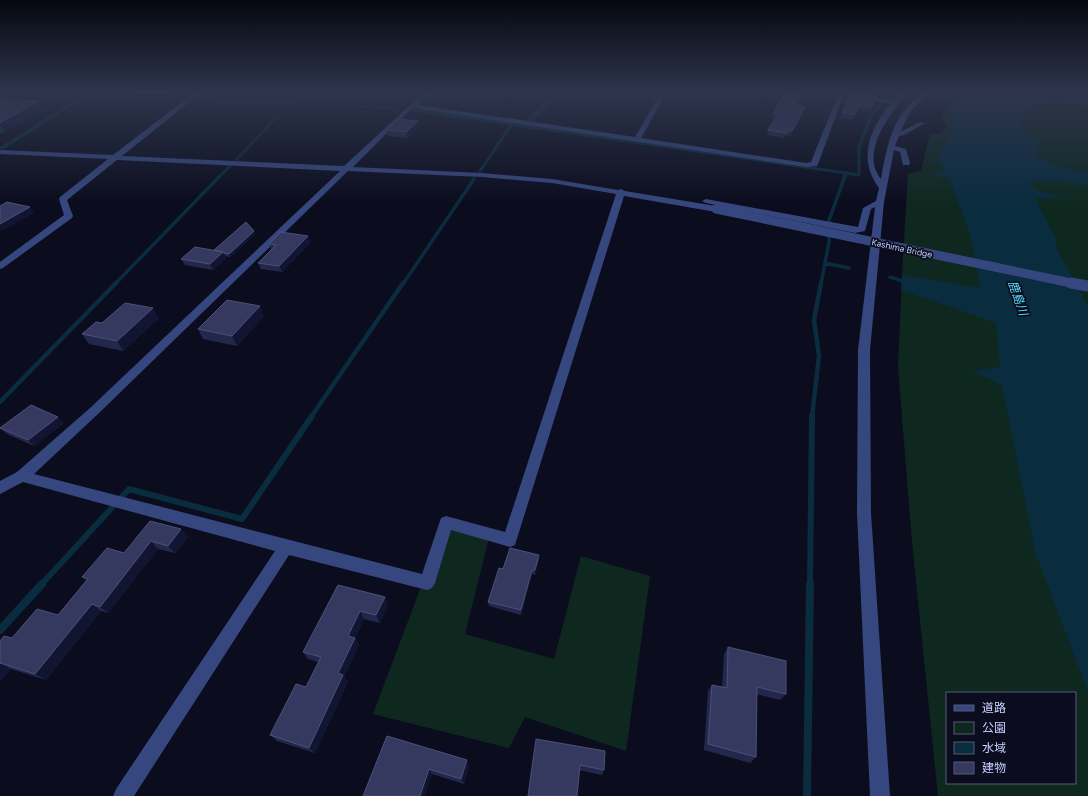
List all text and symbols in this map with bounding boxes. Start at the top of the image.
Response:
street label: Kashima Bridge [871,236,933,260]
water label: 鹿島川 [1006,279,1031,319]
legend [946,692,1076,784]
text: 道路 [982,701,1006,715]
text: 公園 [982,721,1006,735]
text: 水域 [982,741,1006,755]
text: 建物 [982,761,1006,775]

